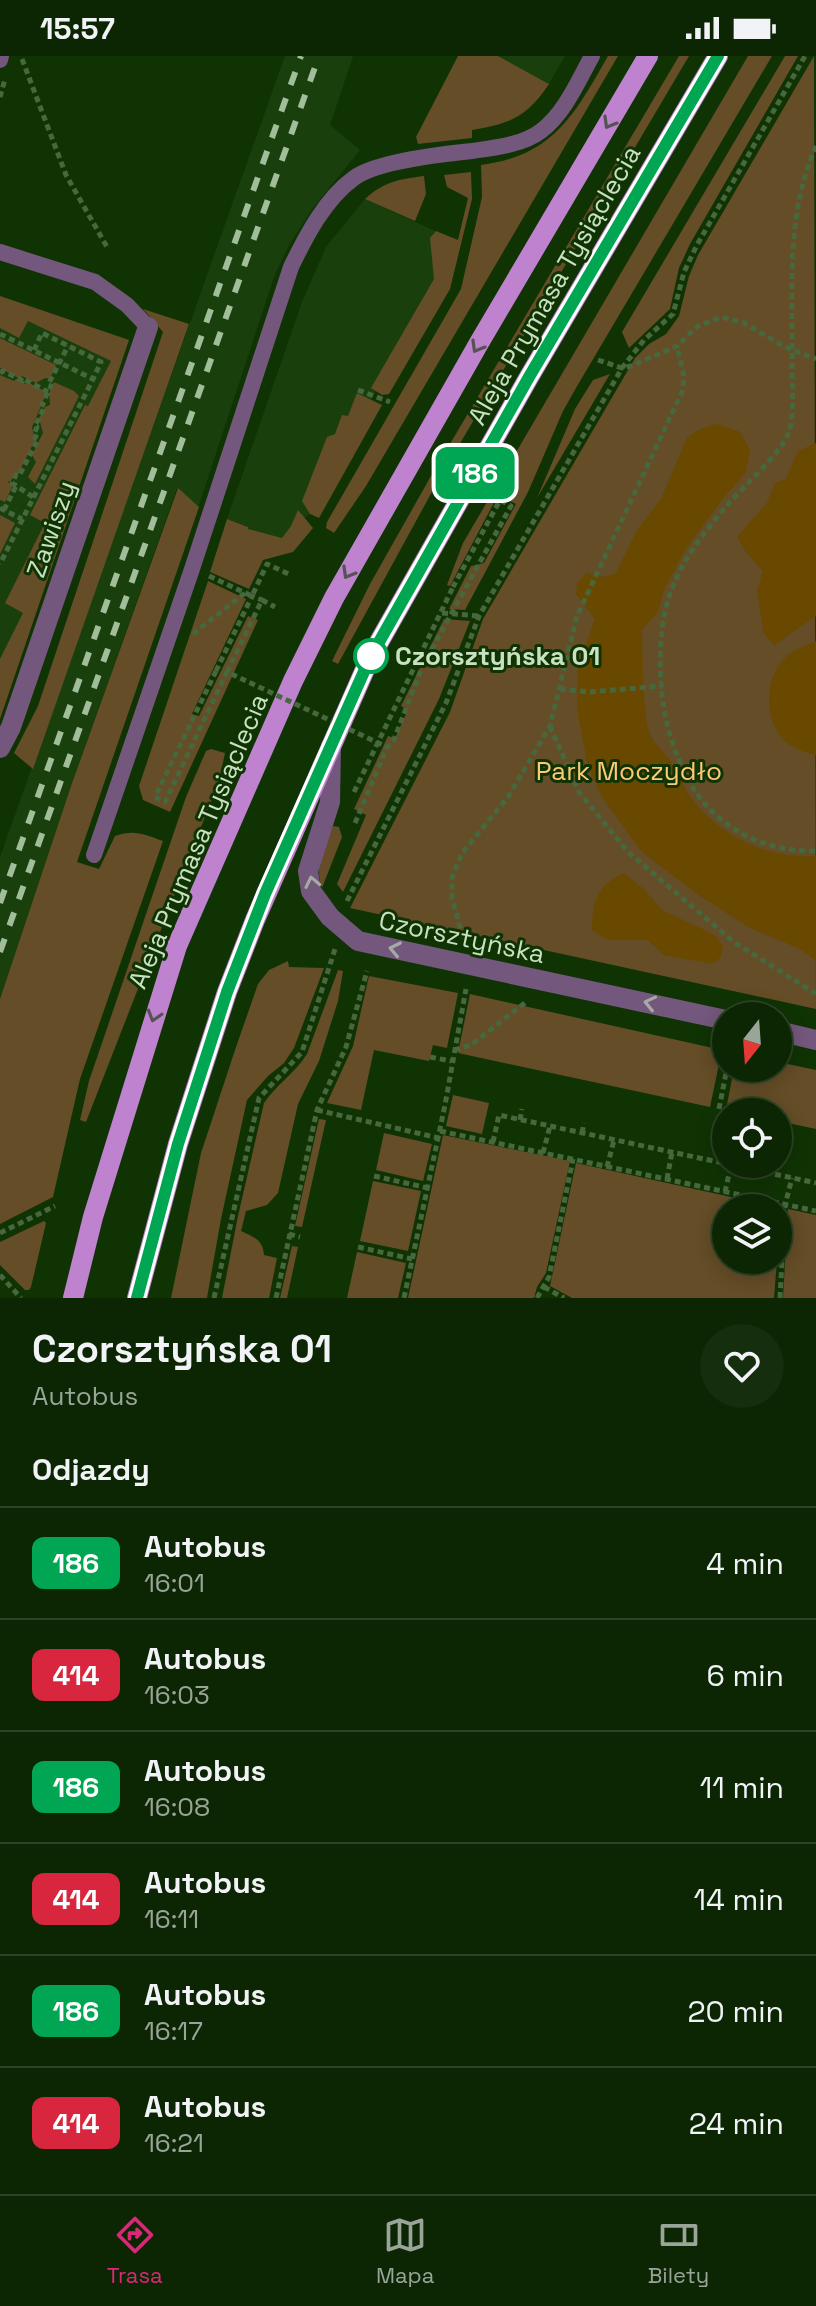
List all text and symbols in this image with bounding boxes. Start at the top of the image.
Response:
text: 15:57 [40,9,115,48]
one-way arrow [603,114,619,129]
street label: Aleja Prymasa Tysiąclecia [460,139,648,431]
one-way arrow [471,338,487,353]
line badge: 186 [429,447,521,499]
text: 186 [452,455,498,491]
street label: Zawiszy [19,476,83,582]
one-way arrow [342,564,358,579]
marker: Czorsztyńska 01 [354,639,388,673]
place label: Czorsztyńska 01 [395,639,600,673]
street label: Aleja Prymasa Tysiąclecia [120,688,276,994]
park label: Park Moczydło [536,754,722,788]
one-way arrow [304,875,321,889]
street label: Czorsztyńska [376,903,548,971]
one-way arrow [389,941,403,958]
one-way arrow [644,995,657,1012]
north arrow [712,1002,792,1082]
map controls [712,1002,792,1274]
one-way arrow [147,1009,163,1022]
button: locate [712,1098,792,1178]
button: layers [712,1194,792,1274]
button: heart [700,1324,784,1408]
text: Czorsztyńska 01 [32,1325,332,1373]
text: Autobus [32,1379,138,1413]
text: Odjazdy [32,1450,150,1489]
text: Autobus [144,1527,266,1566]
text: 4 min [706,1544,784,1583]
text: 186 [53,1545,99,1581]
text: 16:01 [144,1566,205,1600]
text: Autobus [144,1639,266,1678]
text: 6 min [706,1656,784,1695]
text: 414 [52,1657,100,1693]
text: 16:03 [144,1678,210,1712]
text: Autobus [144,1751,266,1790]
text: 11 min [700,1768,784,1807]
text: 186 [53,1769,99,1805]
text: 16:08 [144,1790,210,1824]
text: Autobus [144,1863,266,1902]
text: 14 min [693,1880,784,1919]
text: 414 [52,1881,100,1917]
text: 16:11 [144,1902,199,1936]
text: Autobus [144,1975,266,2014]
text: 20 min [687,1992,784,2031]
text: 186 [53,1993,99,2029]
text: 16:17 [144,2014,203,2048]
text: Autobus [144,2087,266,2126]
text: 24 min [689,2104,784,2143]
text: 414 [52,2105,100,2141]
text: 16:21 [144,2126,204,2160]
tab: Trasa [107,2213,163,2289]
tab: Mapa [376,2213,434,2289]
tab: Bilety [648,2213,709,2289]

